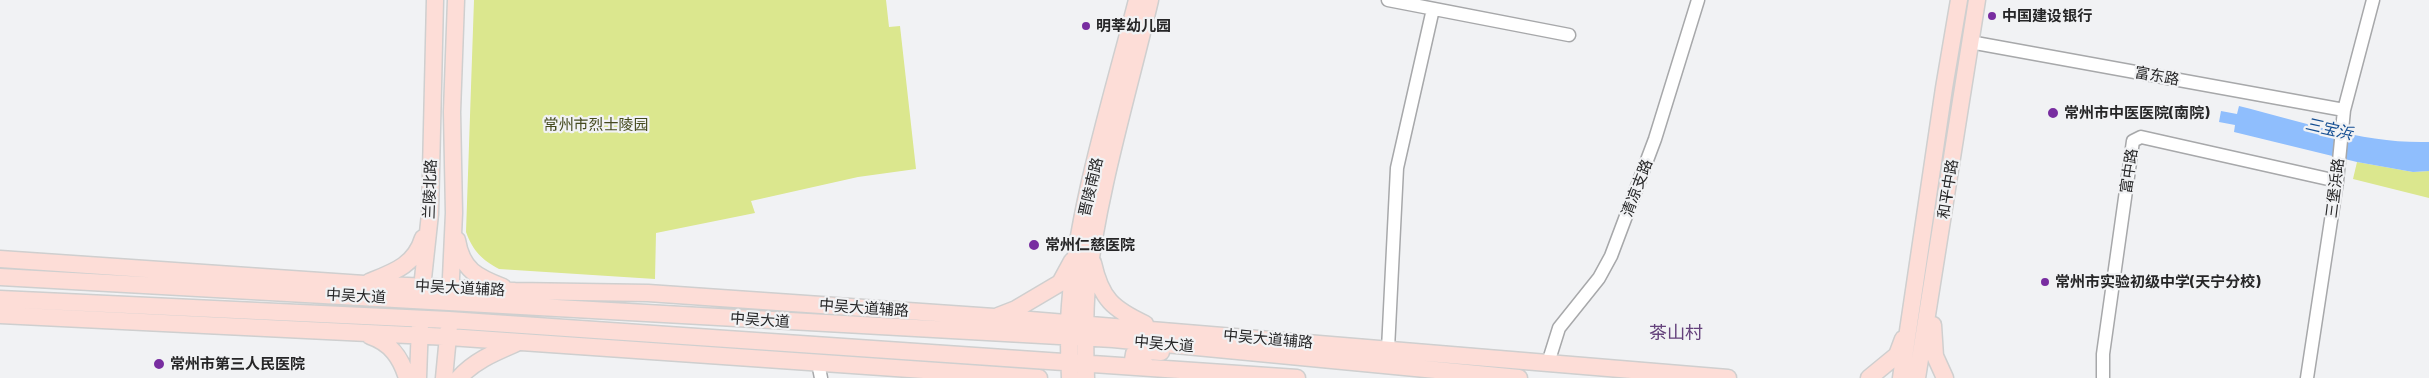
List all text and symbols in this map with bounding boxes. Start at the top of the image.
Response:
place label: 中国建设银行 [2002,7,2092,25]
marker: 中国建设银行 [1986,10,1998,22]
place label: 明莘幼儿园 [1096,17,1171,35]
marker: 明莘幼儿园 [1080,20,1092,32]
street label: 富东路 [2133,63,2181,89]
place label: 常州市中医医院(南院) [2064,104,2209,122]
marker: 常州市中医医院(南院) [2046,106,2060,120]
water label: 三宝浜 [2303,114,2355,144]
park label: 常州市烈士陵园 [544,116,648,134]
street label: 富中路 [2117,147,2141,195]
street label: 晋陵南路 [1075,156,1107,218]
street label: 清凉支路 [1618,157,1656,219]
street label: 三堡浜路 [2322,157,2348,219]
street label: 和平中路 [1934,158,1962,220]
street label: 兰陵北路 [420,159,440,219]
place label: 常州仁慈医院 [1045,236,1135,254]
marker: 常州仁慈医院 [1027,238,1041,252]
place label: 常州市实验初级中学(天宁分校) [2055,273,2260,291]
marker: 常州市实验初级中学(天宁分校) [2039,276,2051,288]
street label: 中吴大道辅路 [415,277,505,299]
street label: 中吴大道 [326,285,386,307]
street label: 中吴大道辅路 [818,296,910,320]
street label: 中吴大道 [729,309,791,331]
district label: 茶山村 [1649,322,1703,344]
street label: 中吴大道辅路 [1222,326,1314,352]
street label: 中吴大道 [1133,332,1195,356]
place label: 常州市第三人民医院 [170,355,305,373]
marker: 常州市第三人民医院 [152,357,166,371]

